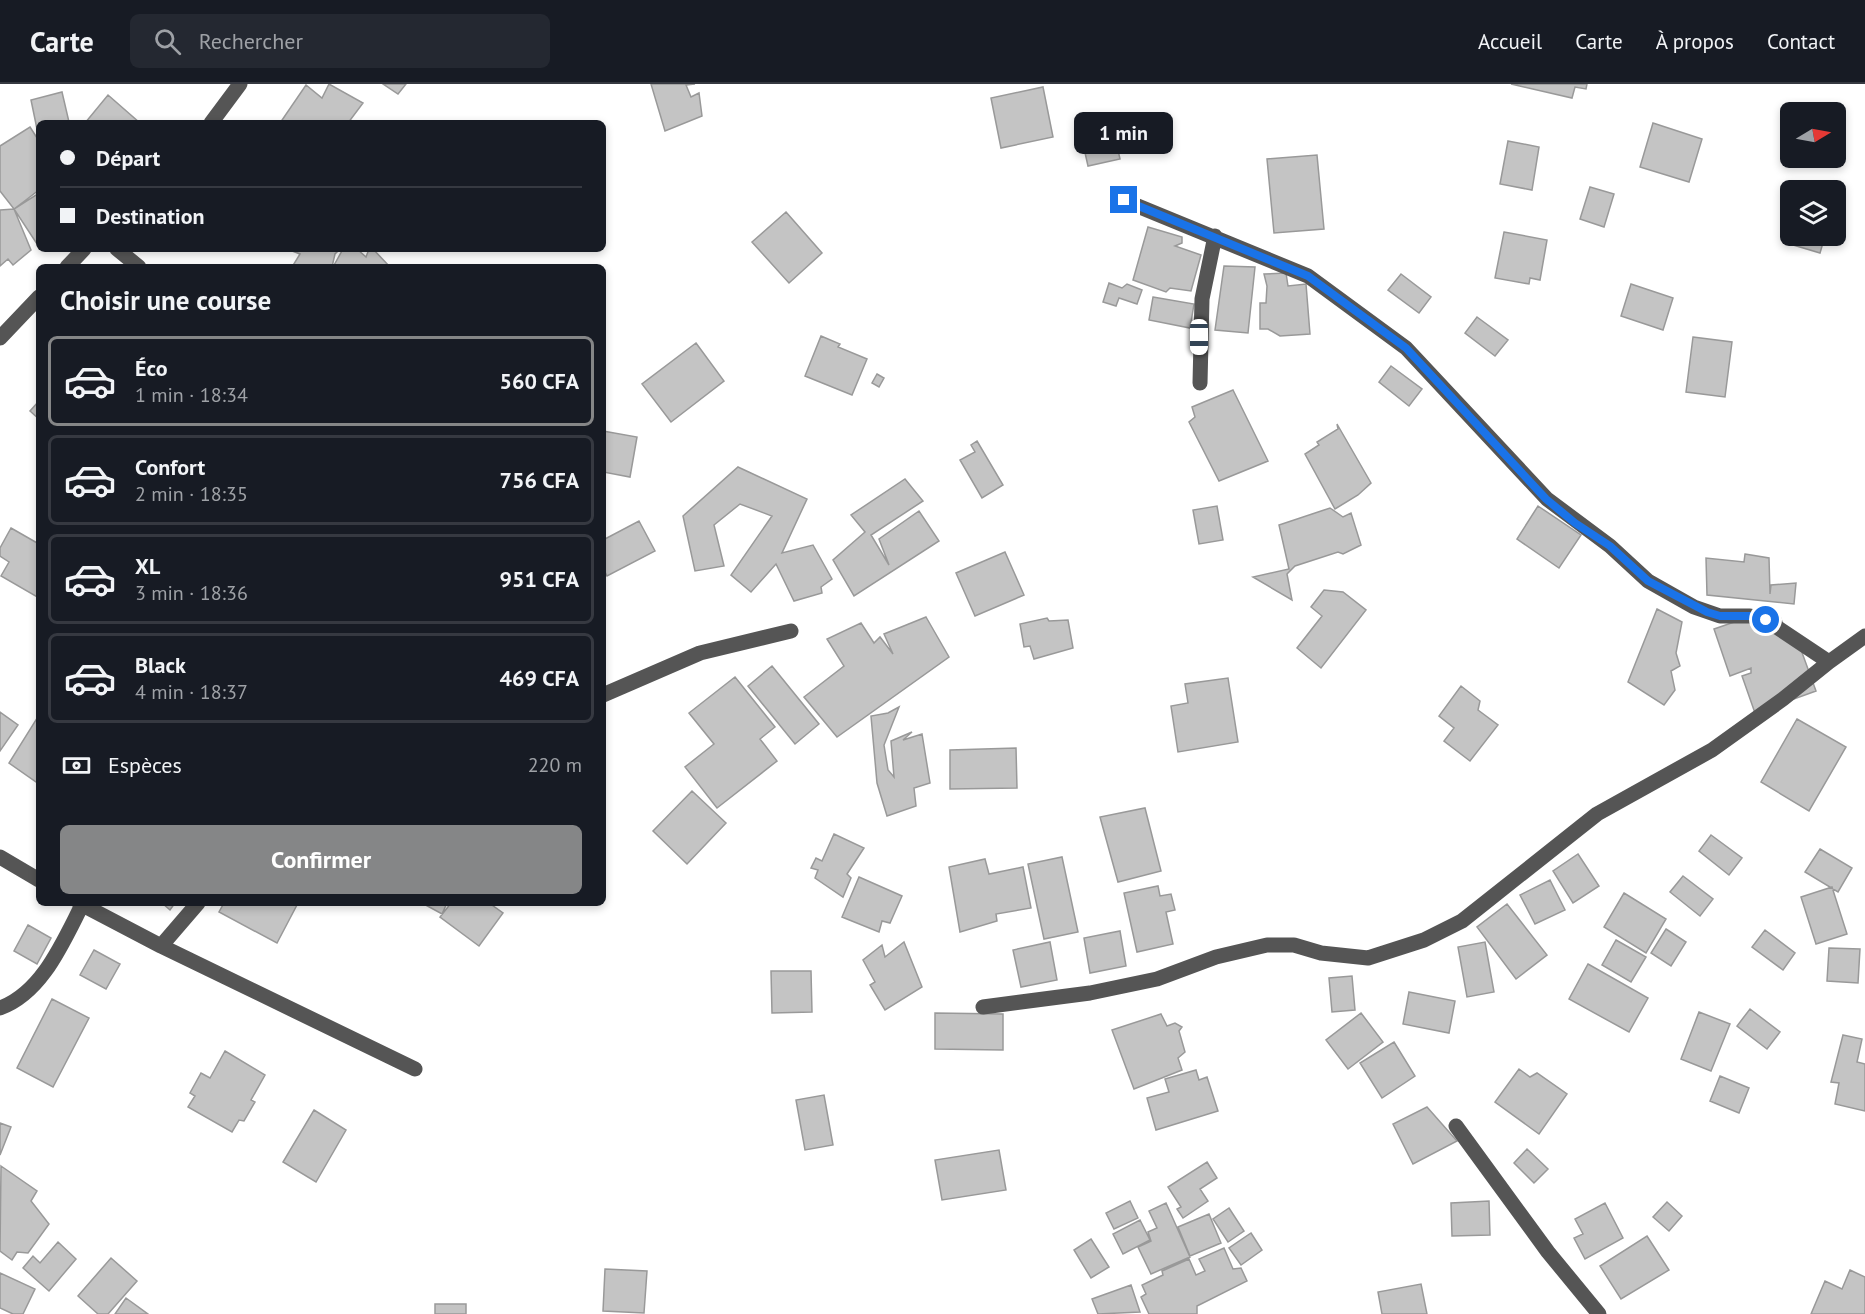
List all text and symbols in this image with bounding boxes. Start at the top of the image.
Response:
search box [130,14,550,68]
text: Carte [30,23,94,60]
icon: search [151,25,184,58]
text: Rechercher [199,27,303,55]
text: Accueil [1478,28,1542,55]
text: Carte [1575,28,1623,55]
text: À propos [1656,28,1734,55]
text: Contact [1767,28,1835,55]
north arrow [1780,102,1846,168]
map controls [1780,102,1846,246]
callout: 1 min [1074,113,1174,155]
text: 1 min [1099,120,1148,146]
text: Départ [96,144,160,172]
button: layers [1780,180,1846,246]
route end [1110,186,1137,213]
text: Destination [96,202,205,230]
text: Choisir une course [60,283,271,317]
car [1190,319,1208,355]
icon: car [63,354,117,408]
text: Éco [135,354,167,382]
text: 560 CFA [500,367,579,395]
text: 1 min · 18:34 [135,382,248,408]
icon: car [63,453,117,507]
text: Confort [135,453,205,481]
text: 756 CFA [500,466,579,494]
text: 2 min · 18:35 [135,481,248,507]
icon: car [63,552,117,606]
text: XL [135,552,160,580]
text: 951 CFA [500,565,579,593]
text: 3 min · 18:36 [135,580,248,606]
route start [1752,606,1779,633]
icon: car [63,651,117,705]
text: Black [135,651,186,679]
text: 469 CFA [500,664,579,692]
text: 4 min · 18:37 [135,679,248,705]
icon: cash [60,749,93,782]
text: Espèces [108,751,182,779]
text: 220 m [528,752,582,778]
button: Confirmer [60,825,582,894]

